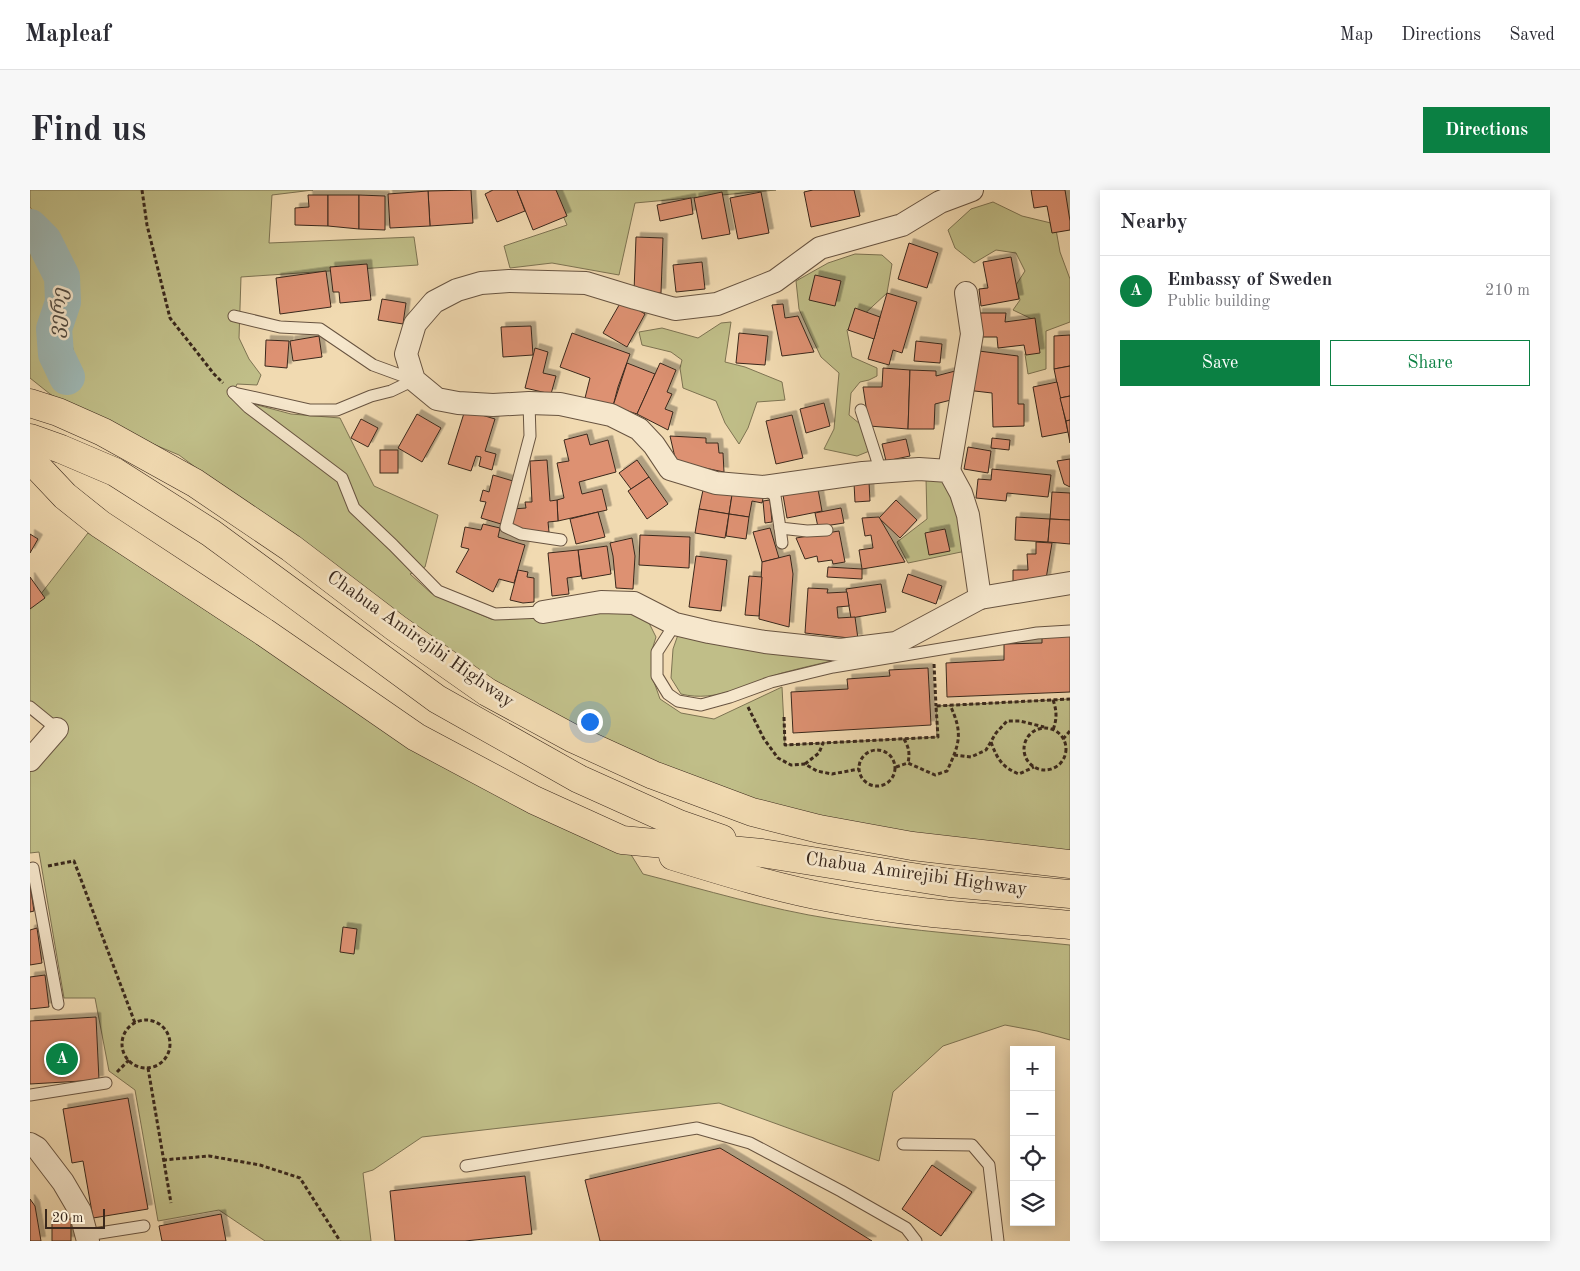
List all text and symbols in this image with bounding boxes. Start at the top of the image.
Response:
text: Mapleaf [25,23,111,47]
text: Map [1340,26,1373,44]
text: Directions [1401,26,1481,44]
text: Saved [1509,26,1555,44]
button: Directions [1423,107,1550,153]
text: Find us [30,113,146,148]
text: Nearby [1120,212,1188,233]
text: Embassy of Sweden [1167,271,1332,290]
text: A [1130,283,1142,299]
text: 210 m [1485,283,1530,299]
water label: ვერე [46,287,72,339]
text: Public building [1167,294,1270,310]
button: Save [1120,340,1320,386]
button: Share [1330,340,1530,386]
street label: Chabua Amirejibi Highway [323,568,517,712]
your location [577,709,603,735]
street label: Chabua Amirejibi Highway [804,850,1028,900]
pin: A [46,1040,78,1078]
map controls [1010,1046,1055,1226]
button: + [1010,1046,1055,1091]
button: − [1010,1091,1055,1136]
button: locate [1010,1136,1055,1181]
button: layers [1010,1181,1055,1226]
scale bar [45,1206,105,1229]
text: 20 m [52,1211,83,1225]

